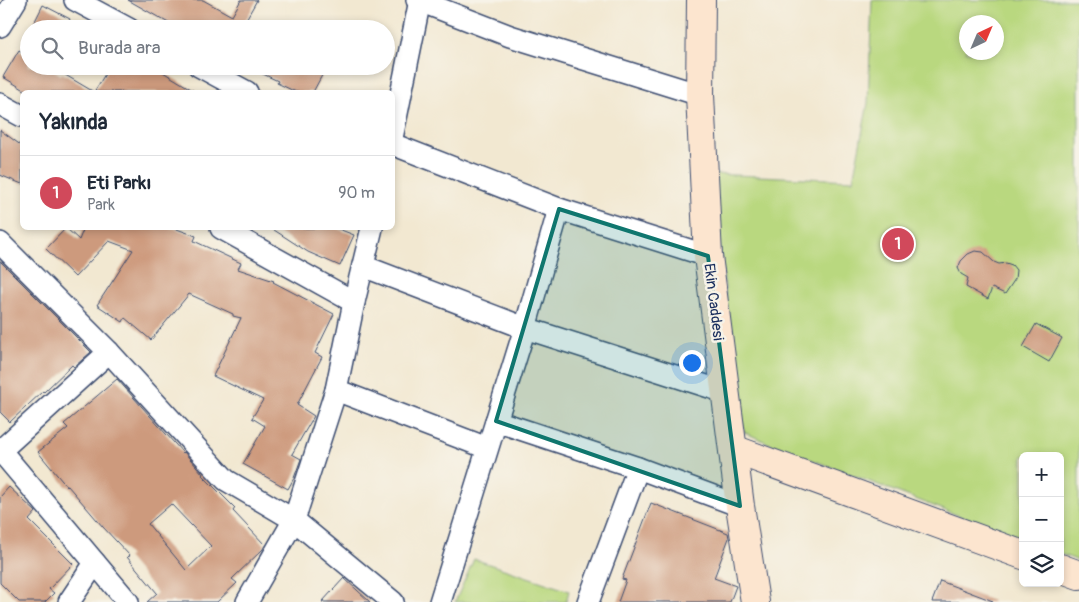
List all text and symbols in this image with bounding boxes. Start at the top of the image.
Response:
north arrow [959,15,1004,60]
search box [20,20,395,75]
icon: search [38,34,66,62]
text: Burada ara [78,36,161,60]
text: Yakında [40,109,107,136]
text: Eti Parkı [87,171,151,195]
text: 1 [53,183,59,203]
text: 90 m [338,183,375,203]
text: Park [87,195,115,215]
pin: 1 [882,225,914,263]
street label: Ekin Caddesi [699,262,728,342]
your location [679,350,705,376]
map controls [1019,452,1064,587]
button: + [1019,452,1064,497]
button: − [1019,497,1064,542]
button: layers [1019,542,1064,587]

